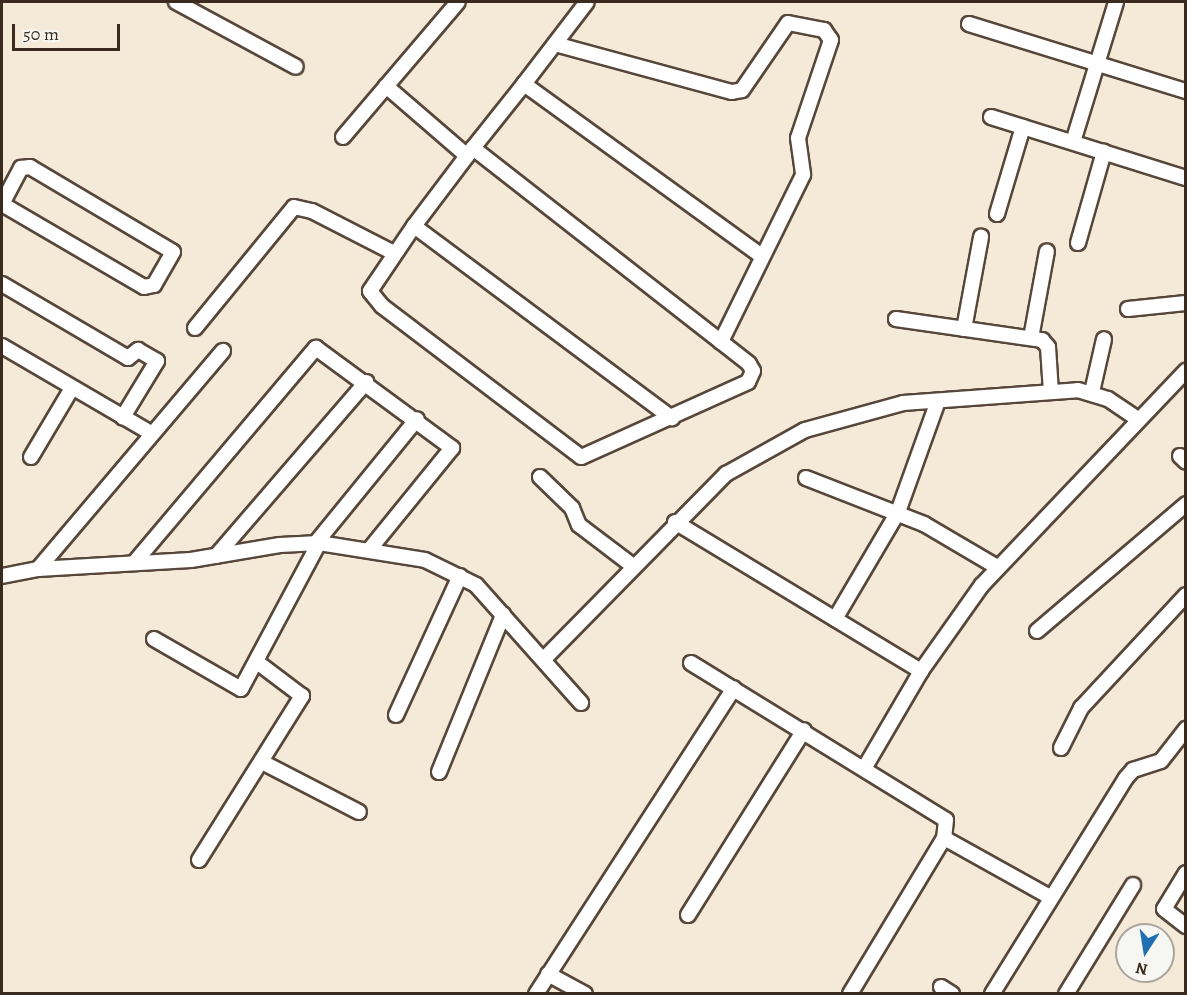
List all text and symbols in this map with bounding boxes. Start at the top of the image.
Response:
scale bar [15,12,123,50]
text: 50 m [23,22,59,46]
north arrow [1115,923,1175,983]
text: N [1134,957,1150,981]

